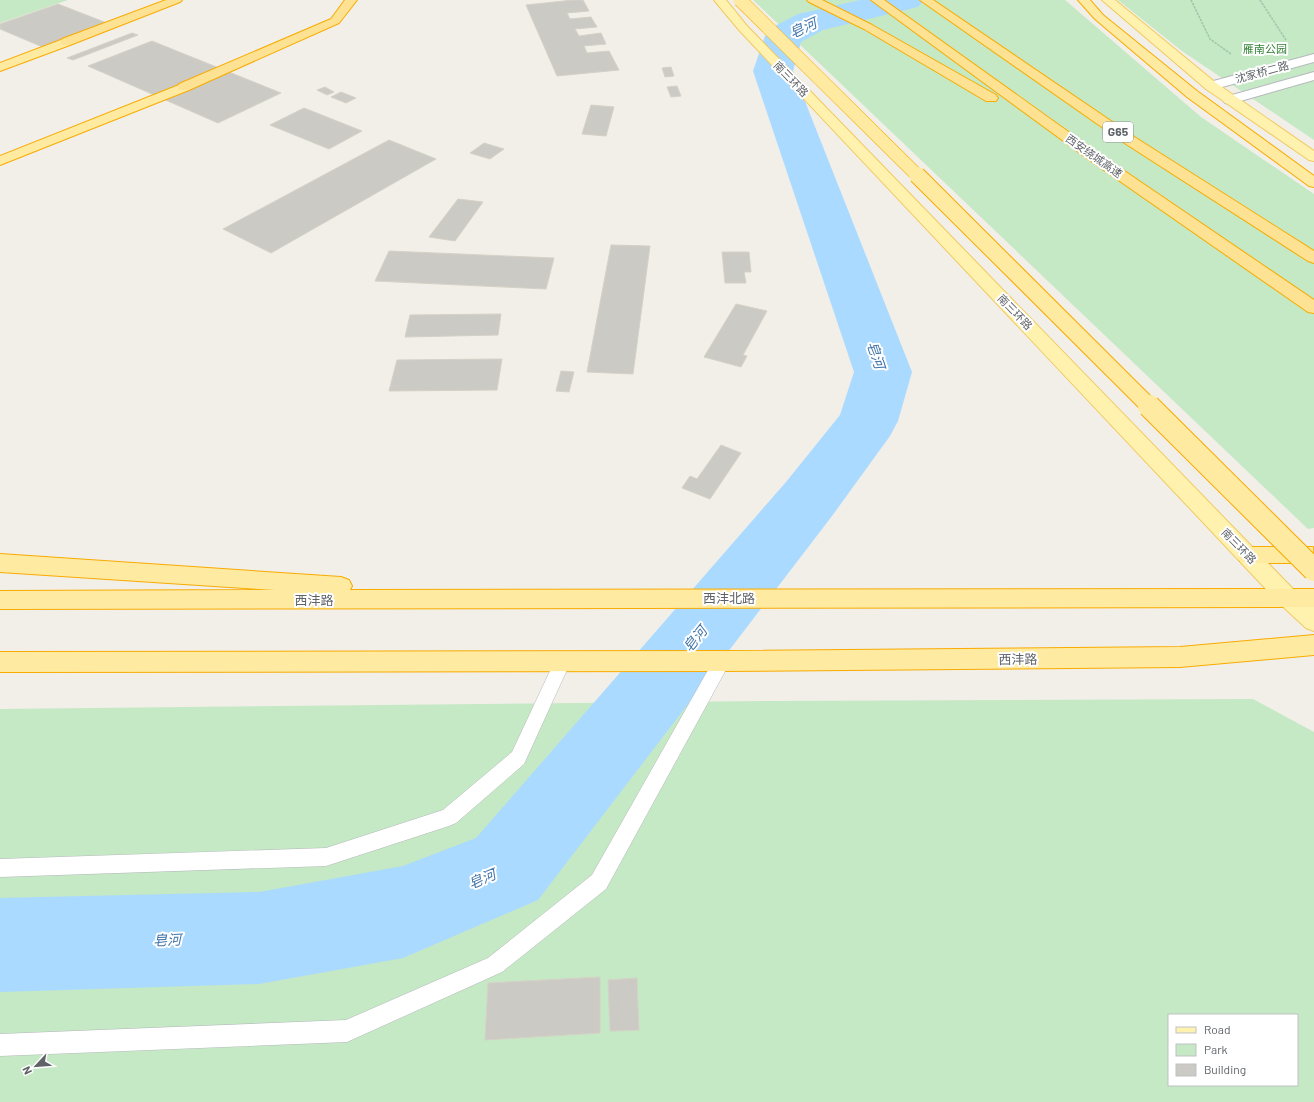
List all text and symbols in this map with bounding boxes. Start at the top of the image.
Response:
water label: 皂河 [787,13,822,41]
park label: 雁南公园 [1243,42,1287,55]
street label: 南三环路 [771,58,811,99]
street label: 沈家桥二路 [1234,58,1290,85]
road number: G65 [1103,122,1133,142]
street label: 西安绕城高速 [1064,131,1125,180]
street label: 南三环路 [995,291,1035,332]
water label: 皂河 [864,339,890,374]
street label: 南三环路 [1219,525,1259,566]
street label: 西沣北路 [703,590,755,606]
street label: 西沣路 [294,592,334,608]
water label: 皂河 [679,620,712,655]
street label: 西沣路 [998,651,1038,667]
water label: 皂河 [466,864,501,892]
water label: 皂河 [153,930,184,948]
legend [1168,1014,1298,1086]
text: Road [1204,1022,1231,1036]
text: Park [1204,1042,1228,1056]
north arrow [16,1046,56,1086]
text: Building [1204,1062,1246,1076]
text: N [19,1064,34,1077]

